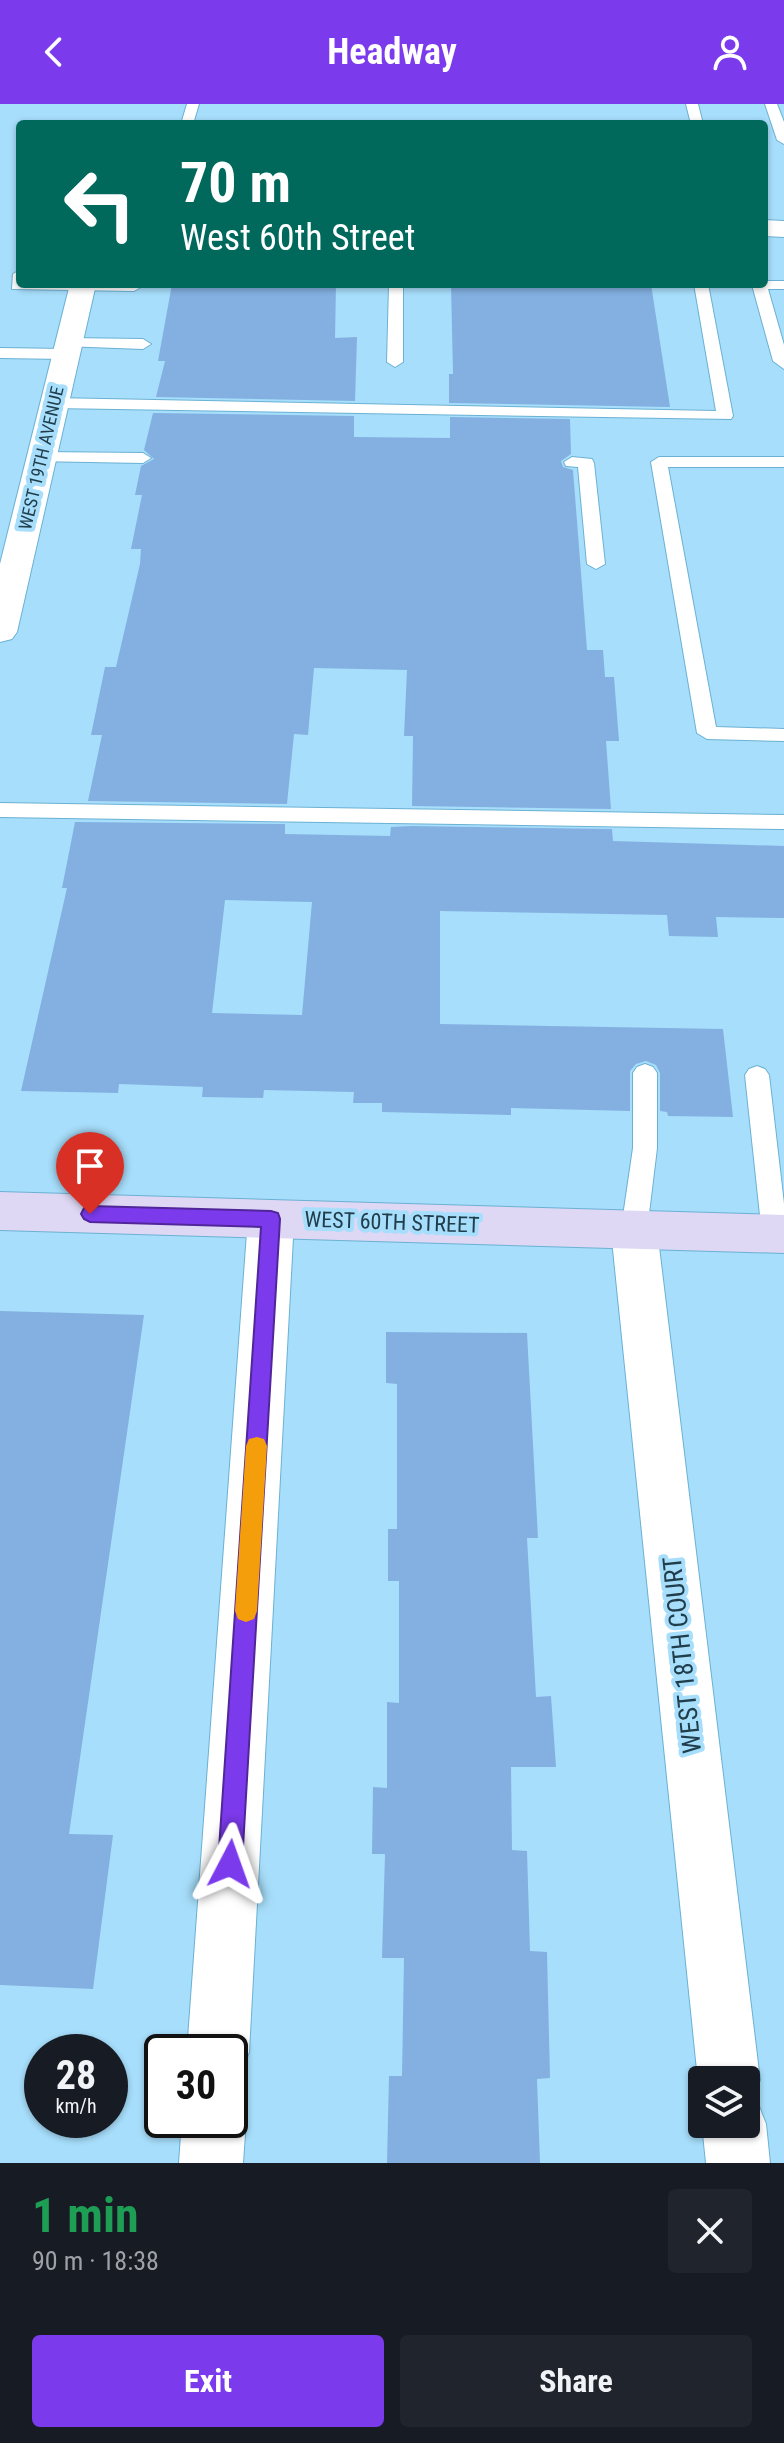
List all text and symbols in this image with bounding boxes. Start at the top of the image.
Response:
icon: back [32,30,76,74]
icon: person [708,30,752,74]
text: Headway [327,31,457,73]
text: 70 m [180,150,291,216]
icon: left [48,152,152,256]
text: West 60th Street [180,217,415,259]
street label: WEST 19TH AVENUE [14,384,68,532]
pin [56,1132,124,1214]
icon: arrive [68,1144,112,1188]
street label: WEST 60TH STREET [304,1206,480,1238]
street label: WEST 18TH COURT [657,1555,707,1755]
position arrow [188,1822,272,1906]
speed limit sign: 30 [144,2034,248,2138]
text: 28 [56,2052,96,2099]
map controls [688,2066,760,2138]
button: layers [688,2066,760,2138]
text: km/h [55,2094,97,2118]
text: 1 min [32,2187,139,2244]
button: close [668,2189,752,2273]
text: 90 m · 18:38 [32,2246,159,2276]
button: Exit [32,2335,384,2427]
button: Share [400,2335,752,2427]

